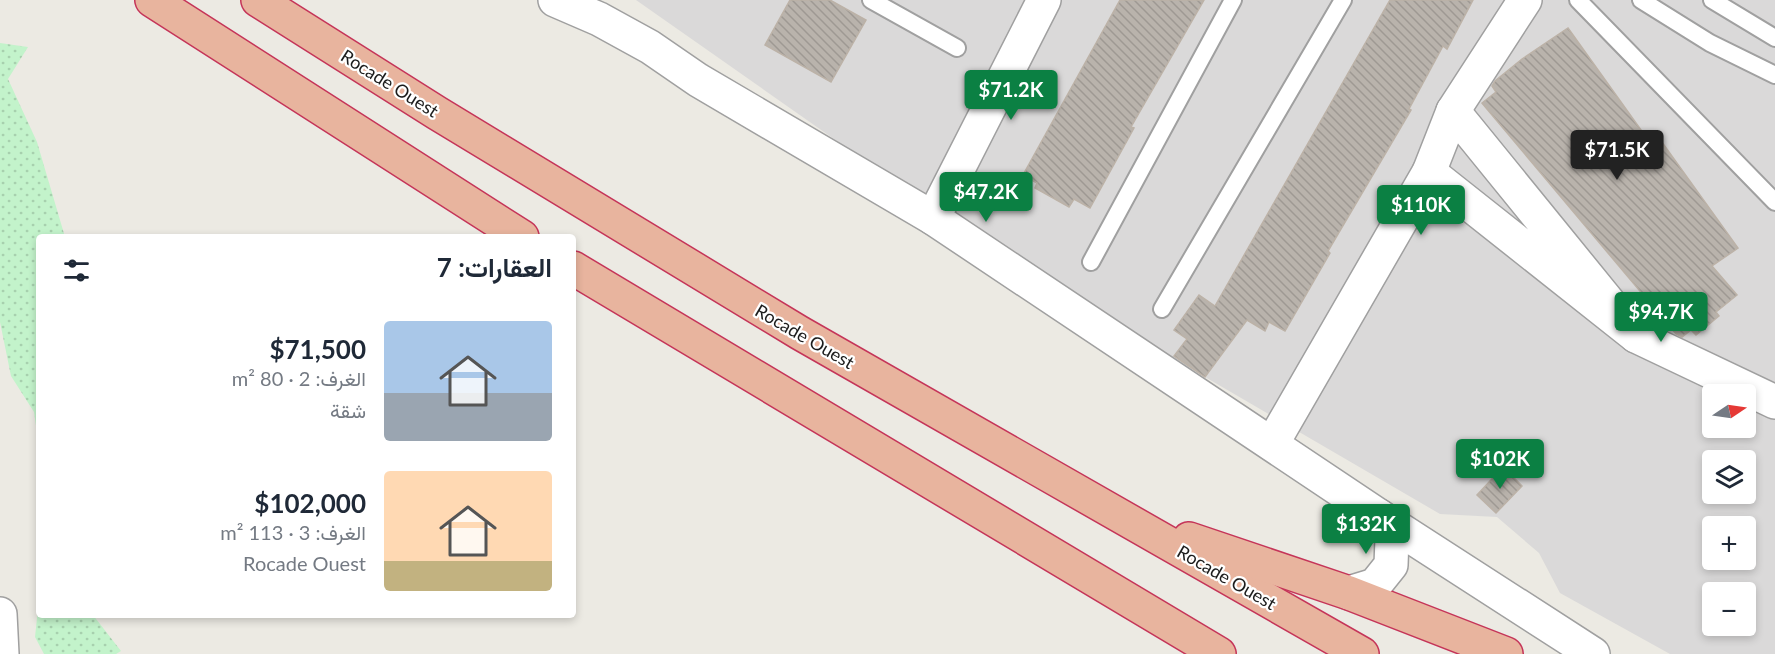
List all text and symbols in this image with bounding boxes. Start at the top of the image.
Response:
street label: Rocade Ouest [337,44,443,122]
pin: $71.2K [962,70,1060,121]
text: $71.2K [979,77,1043,101]
pin: $71.5K [1568,130,1666,181]
text: $71.5K [1585,137,1649,161]
pin: $47.2K [937,172,1035,223]
text: $47.2K [954,179,1018,203]
pin: $110K [1379,185,1463,236]
text: $110K [1391,192,1451,216]
text: العقارات: 7 [437,251,552,283]
icon: filters [60,254,93,287]
pin: $94.7K [1612,292,1710,343]
street label: Rocade Ouest [752,299,859,373]
text: $94.7K [1629,299,1693,323]
text: $71,500 [269,333,366,365]
icon: home [432,345,504,417]
text: الغرف: 2 · 80 m² [232,366,366,390]
north arrow [1702,384,1756,438]
map controls [1702,384,1756,636]
text: شقة [330,398,366,422]
pin: $102K [1458,439,1542,490]
text: $102K [1470,446,1530,470]
button: layers [1702,450,1756,504]
text: $102,000 [254,487,366,519]
icon: home [432,495,504,567]
pin: $132K [1324,504,1408,555]
text: $132K [1336,511,1396,535]
button: + [1702,516,1756,570]
text: الغرف: 3 · 113 m² [220,520,366,544]
street label: Rocade Ouest [1174,540,1281,614]
text: Rocade Ouest [243,551,366,575]
button: − [1702,582,1756,636]

